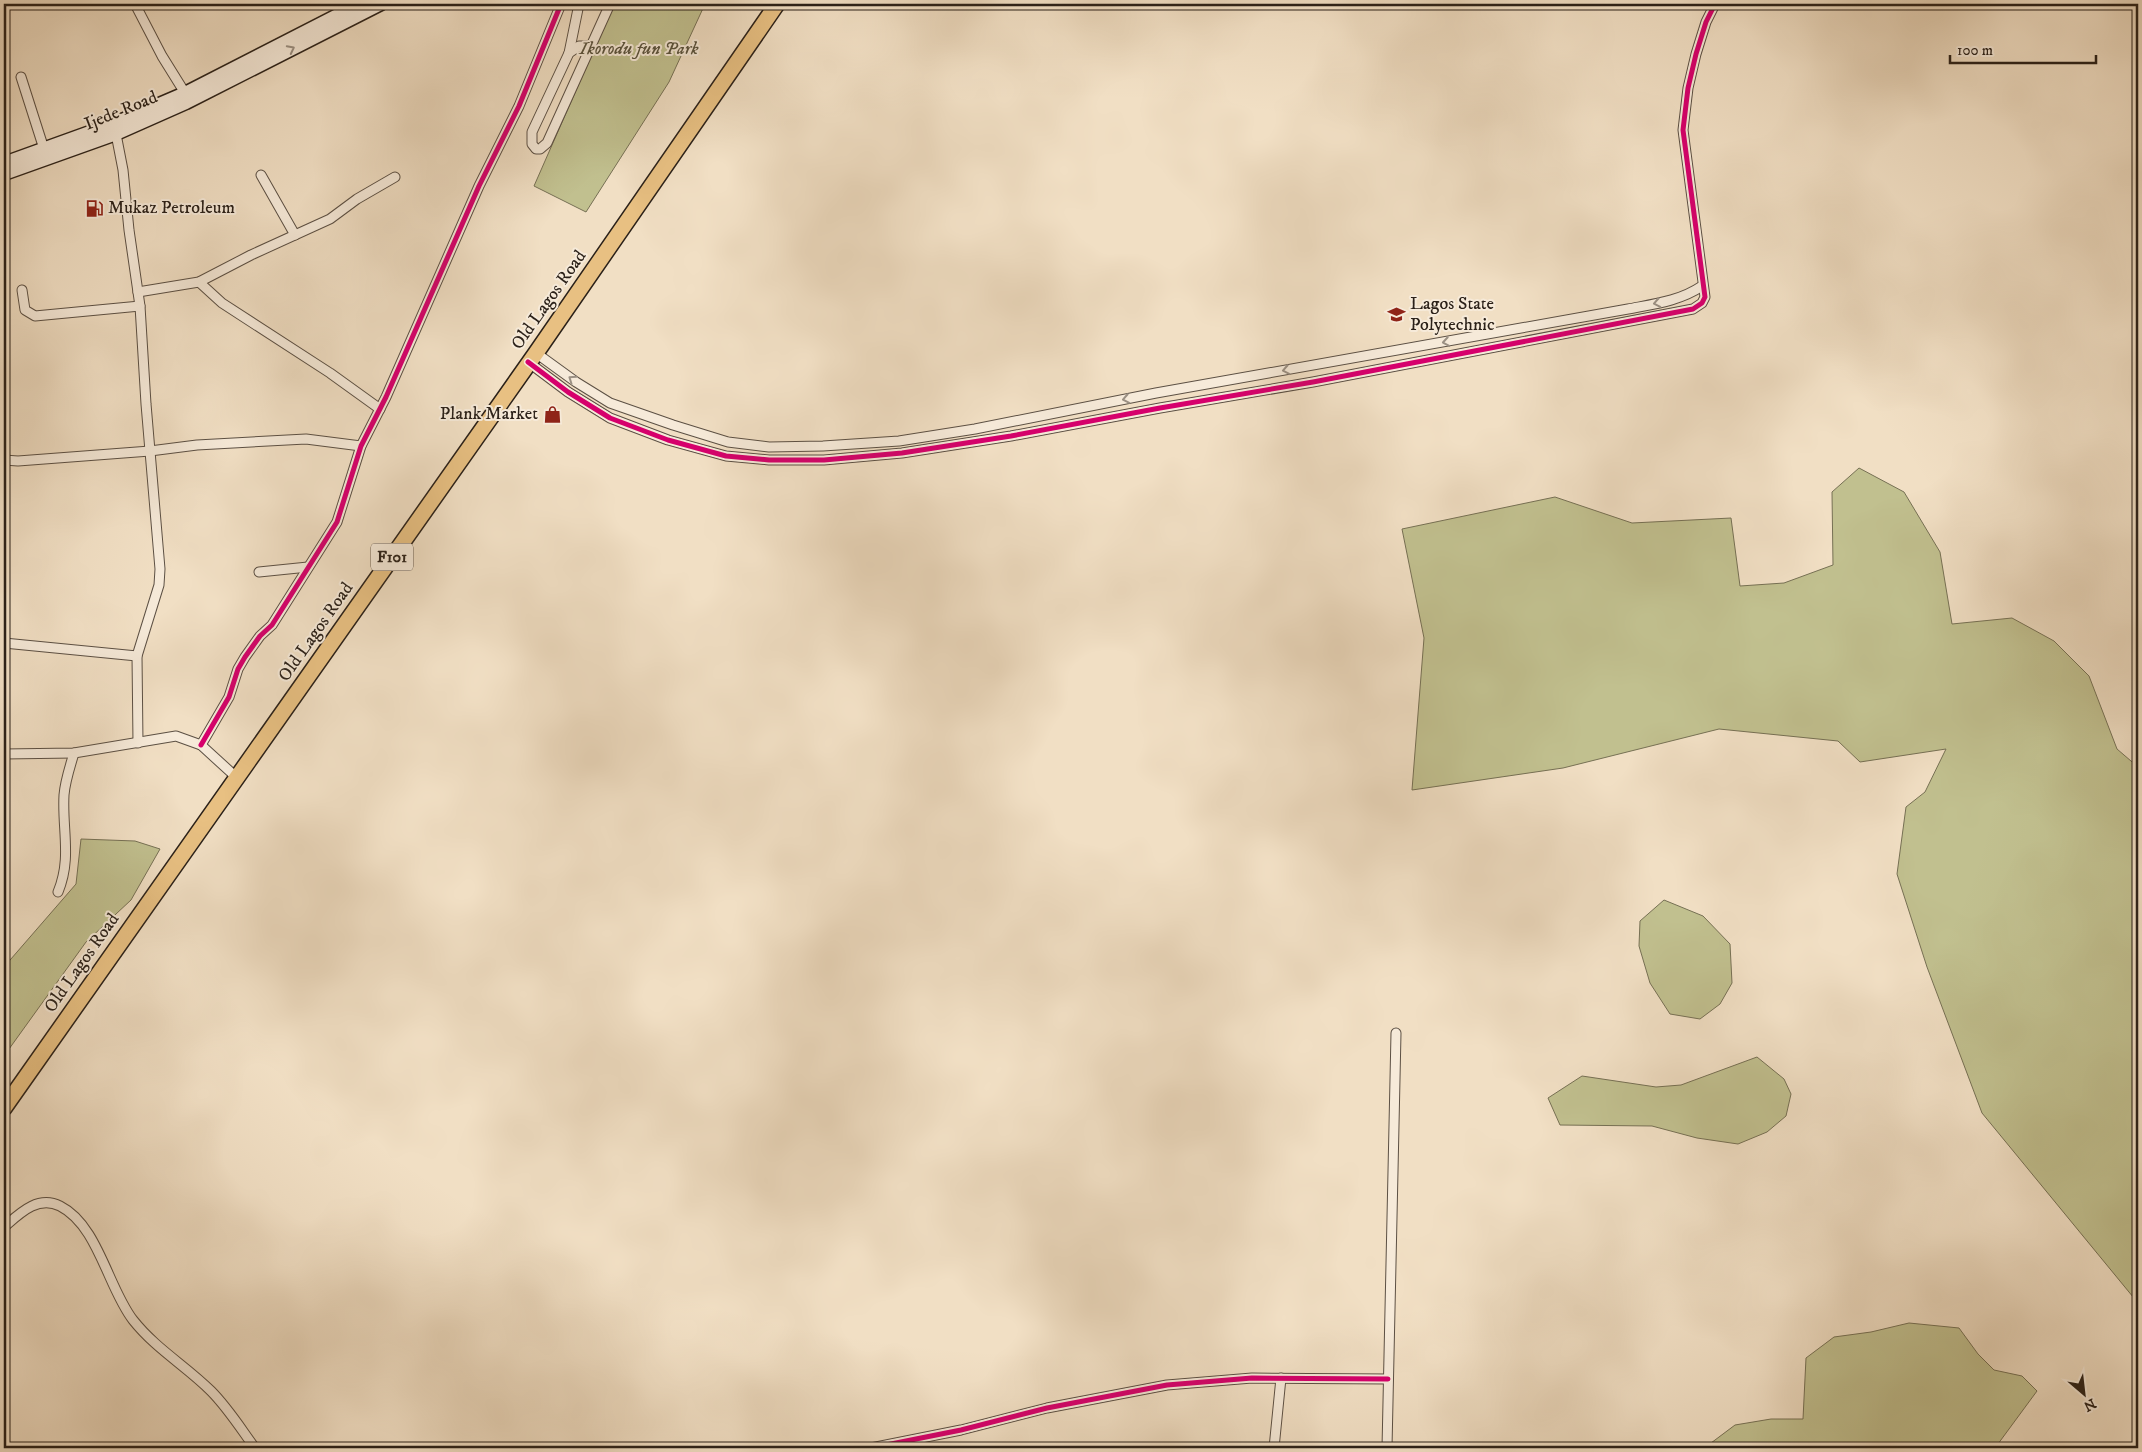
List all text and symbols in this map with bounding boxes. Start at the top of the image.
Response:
scale bar [1950,32,2096,64]
park label: Ikorodu fun Park [578,38,699,60]
text: 100 m [1957,41,1993,60]
one-way arrow [286,45,295,55]
street label: Ijede Road [81,86,161,136]
place label: Mukaz Petroleum [108,197,235,219]
fuel station icon: Mukaz Petroleum [84,198,104,218]
street label: Old Lagos Road [507,246,591,354]
place label: Lagos State Polytechnic [1410,293,1495,336]
one-way arrow [1653,297,1662,308]
school or university icon: Lagos State Polytechnic [1386,304,1406,324]
one-way arrow [1442,337,1450,347]
one-way arrow [1282,365,1290,375]
one-way arrow [569,376,578,385]
one-way arrow [1122,393,1130,403]
place label: Plank Market [440,403,538,425]
shop icon: Plank Market [542,404,562,424]
road number: F101 [371,544,413,570]
street label: Old Lagos Road [274,578,358,686]
street label: Old Lagos Road [40,909,124,1017]
north arrow [2060,1370,2110,1420]
text: N [2080,1394,2099,1415]

